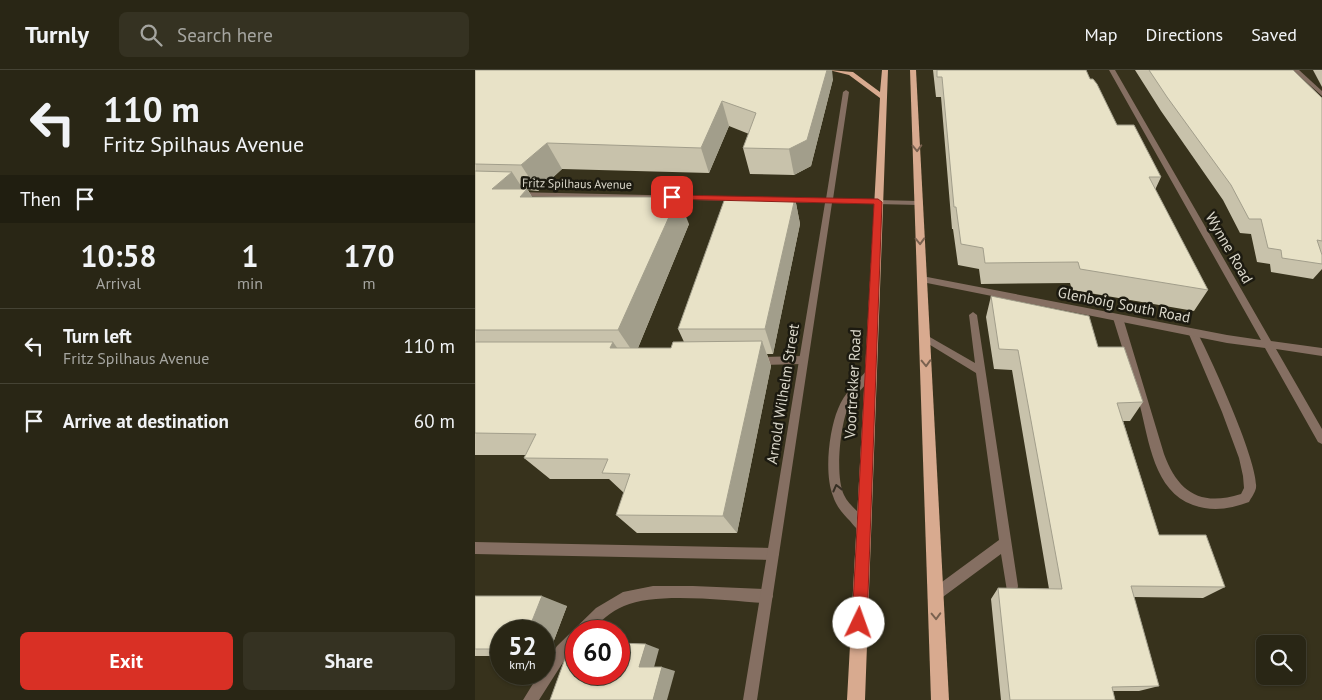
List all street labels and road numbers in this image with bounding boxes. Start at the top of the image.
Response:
street label: Fritz Spilhaus Avenue [522,175,632,192]
street label: Wynne Road [1201,209,1257,287]
street label: Glenboig South Road [1056,282,1192,327]
street label: Arnold Wilhelm Street [762,322,803,465]
street label: Voortrekker Road [840,329,865,440]

